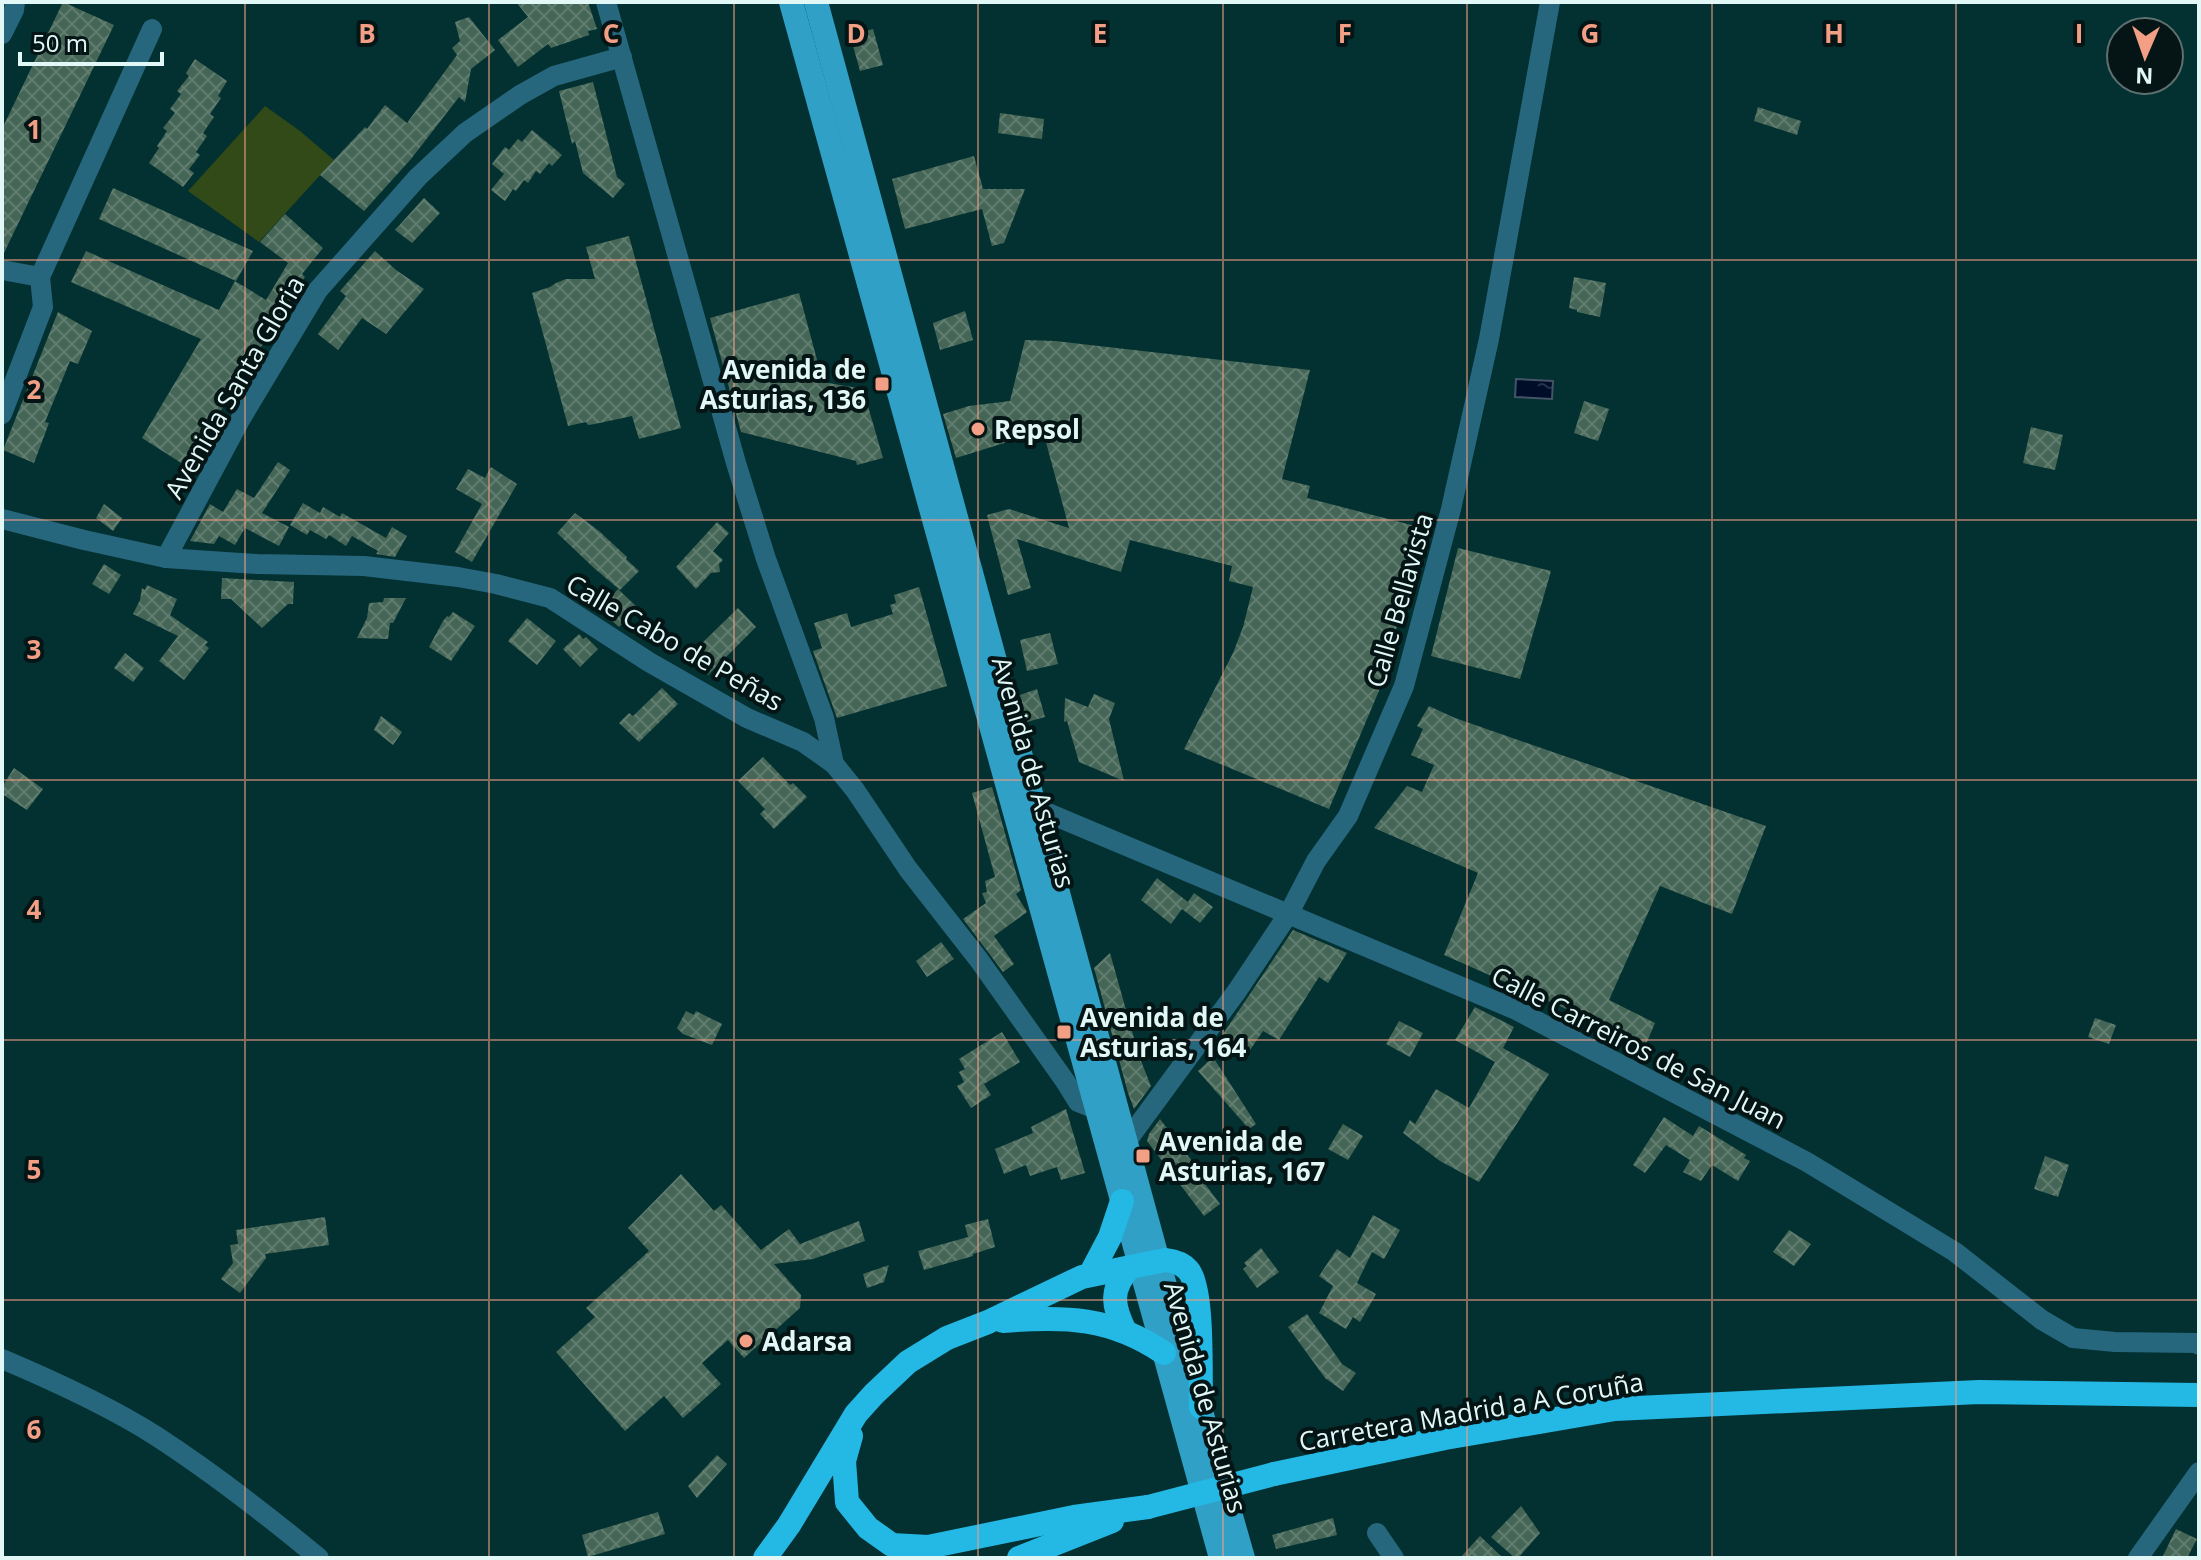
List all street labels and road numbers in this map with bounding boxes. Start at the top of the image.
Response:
street label: Avenida Santa Gloria [156,269,312,505]
street label: Calle Bellavista [1357,509,1441,691]
street label: Calle Cabo de Peñas [560,565,790,719]
street label: Avenida de Asturias [984,652,1084,892]
street label: Calle Carreiros de San Juan [1486,957,1792,1137]
street label: Avenida de Asturias [1156,1277,1256,1517]
street label: Carretera Madrid a A Coruña [1296,1363,1646,1459]

